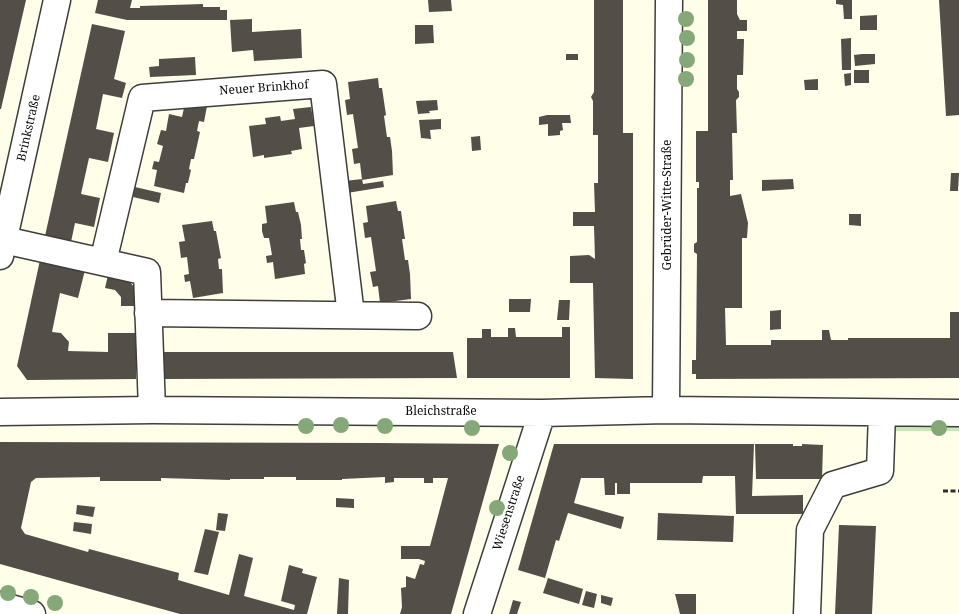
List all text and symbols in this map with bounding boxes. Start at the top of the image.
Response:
street label: Neuer Brinkhof [219,78,309,98]
street label: Brinkstraße [14,93,44,163]
street label: Gebrüder-Witte-Straße [661,140,675,270]
street label: Bleichstraße [405,405,477,419]
street label: Wiesenstraße [490,474,528,552]

